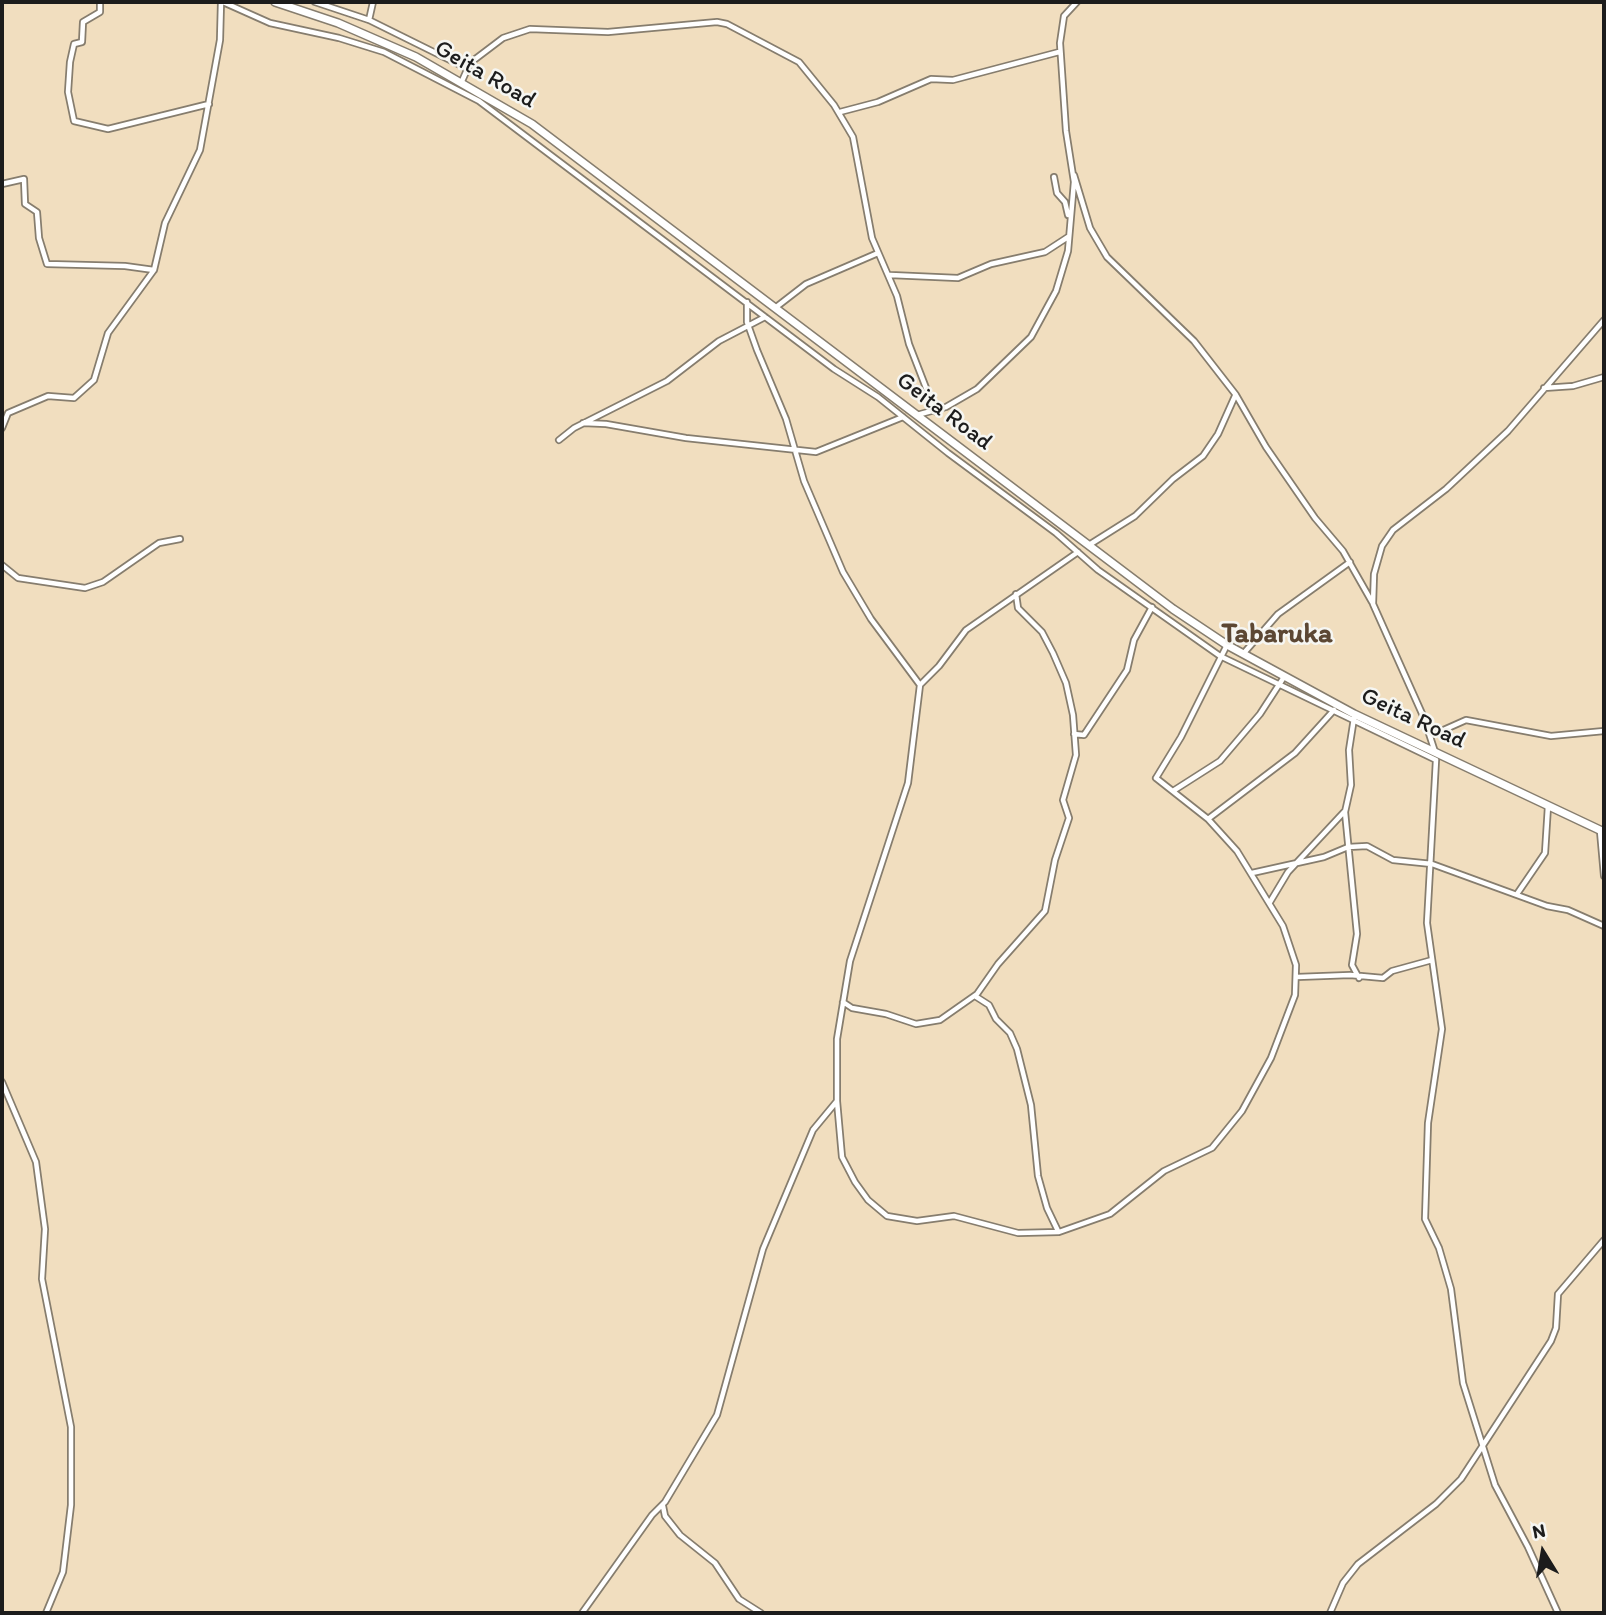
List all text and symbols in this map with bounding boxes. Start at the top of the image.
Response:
street label: Geita Road [429,34,541,116]
street label: Geita Road [890,367,998,457]
district label: Tabaruka [1221,618,1333,652]
street label: Geita Road [1356,682,1470,756]
north arrow [1508,1517,1578,1587]
text: N [1530,1518,1547,1543]

